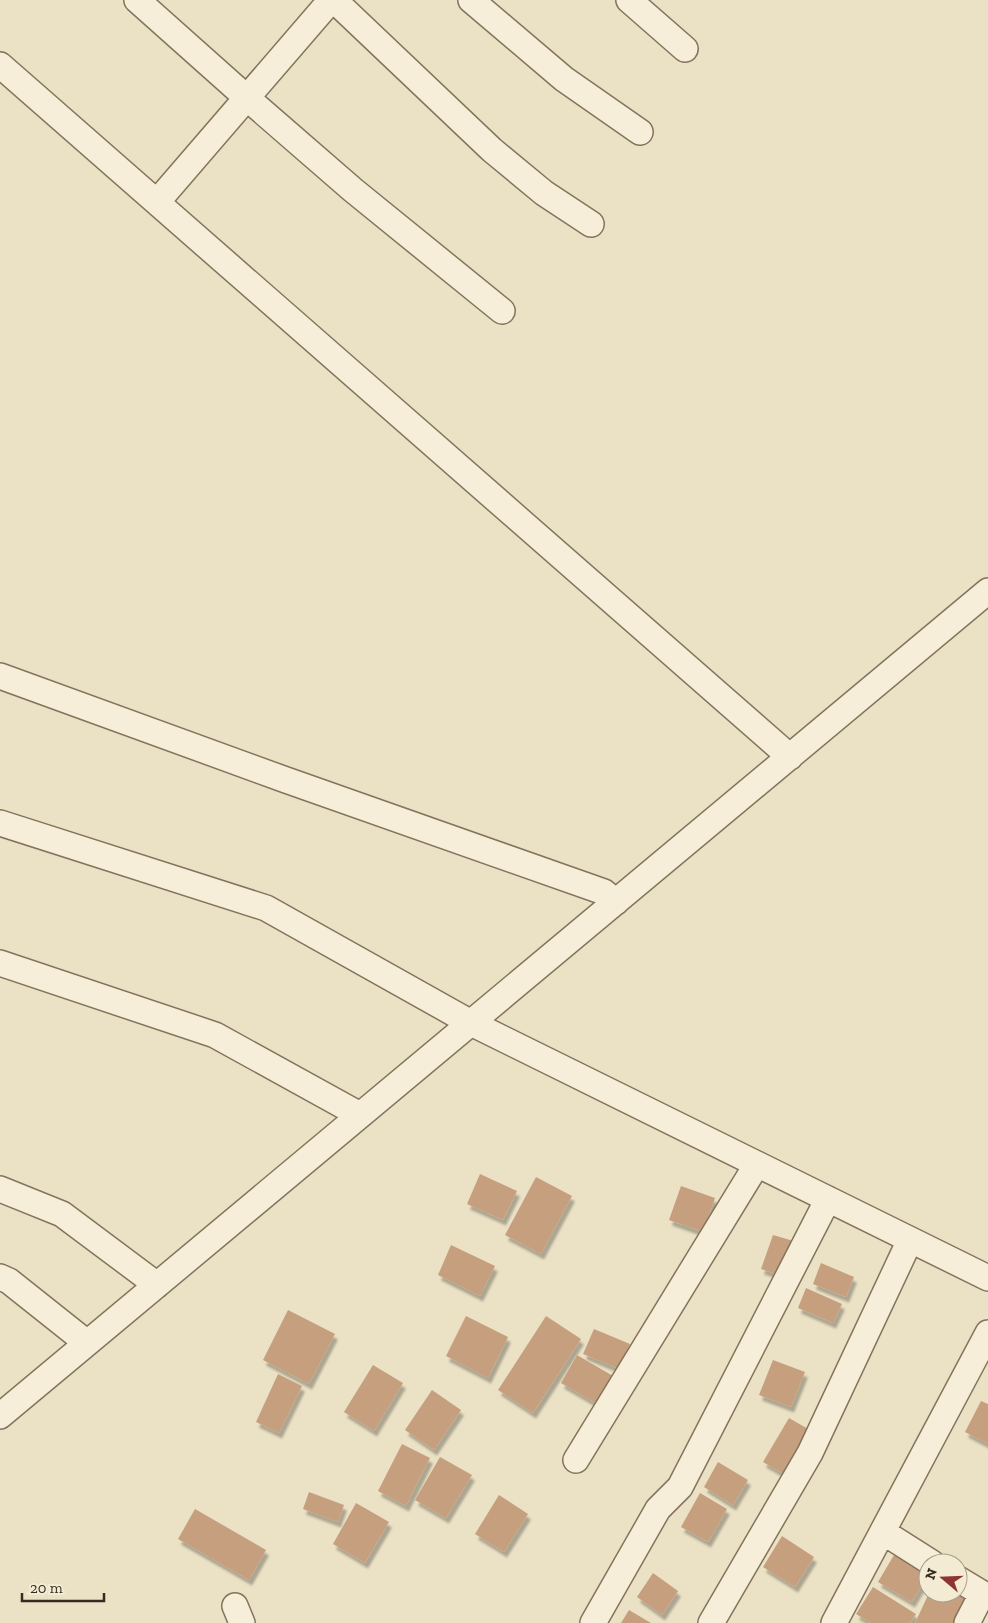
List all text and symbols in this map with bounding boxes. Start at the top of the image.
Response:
north arrow [918,1553,968,1603]
text: N [921,1566,941,1582]
scale bar [22,1570,105,1602]
text: 20 m [30,1579,63,1597]

